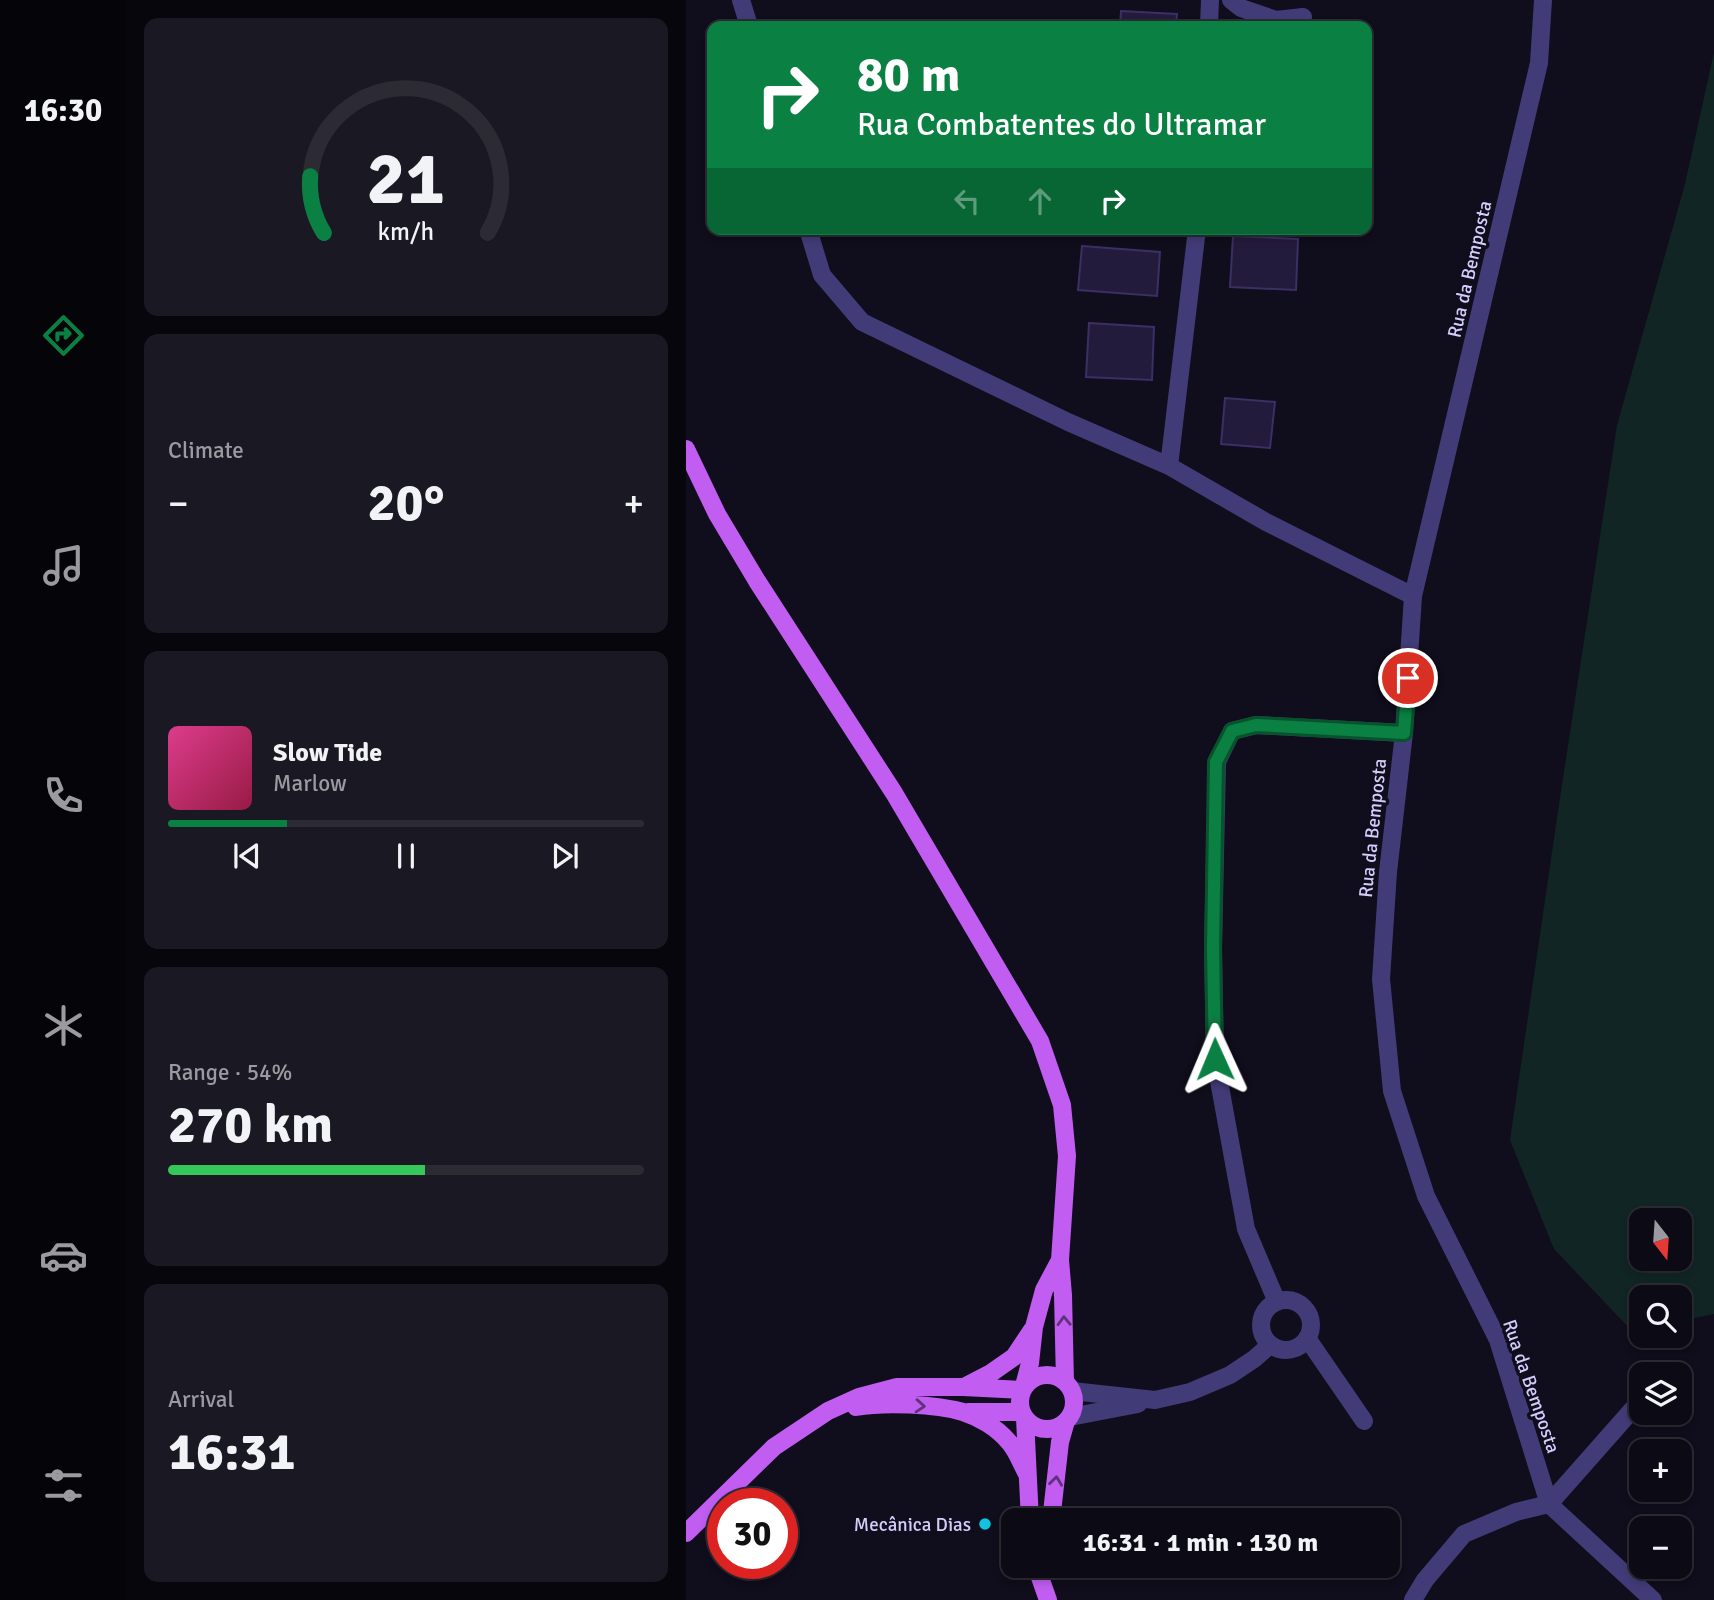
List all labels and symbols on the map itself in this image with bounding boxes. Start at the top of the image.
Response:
street label: Rua da Bemposta [1443,198,1497,340]
pin [1378,648,1438,708]
street label: Rua da Bemposta [1354,757,1392,899]
position arrow [1178,1022,1252,1096]
north arrow [1629,1208,1692,1270]
one-way arrow [1057,1315,1072,1326]
street label: Rua da Bemposta [1497,1316,1565,1456]
one-way arrow [915,1399,926,1414]
one-way arrow [1048,1475,1063,1487]
speed limit sign: 30 [707,1488,798,1579]
place label: Mecânica Dias [854,1513,971,1537]
marker: Mecânica Dias [977,1516,993,1532]

